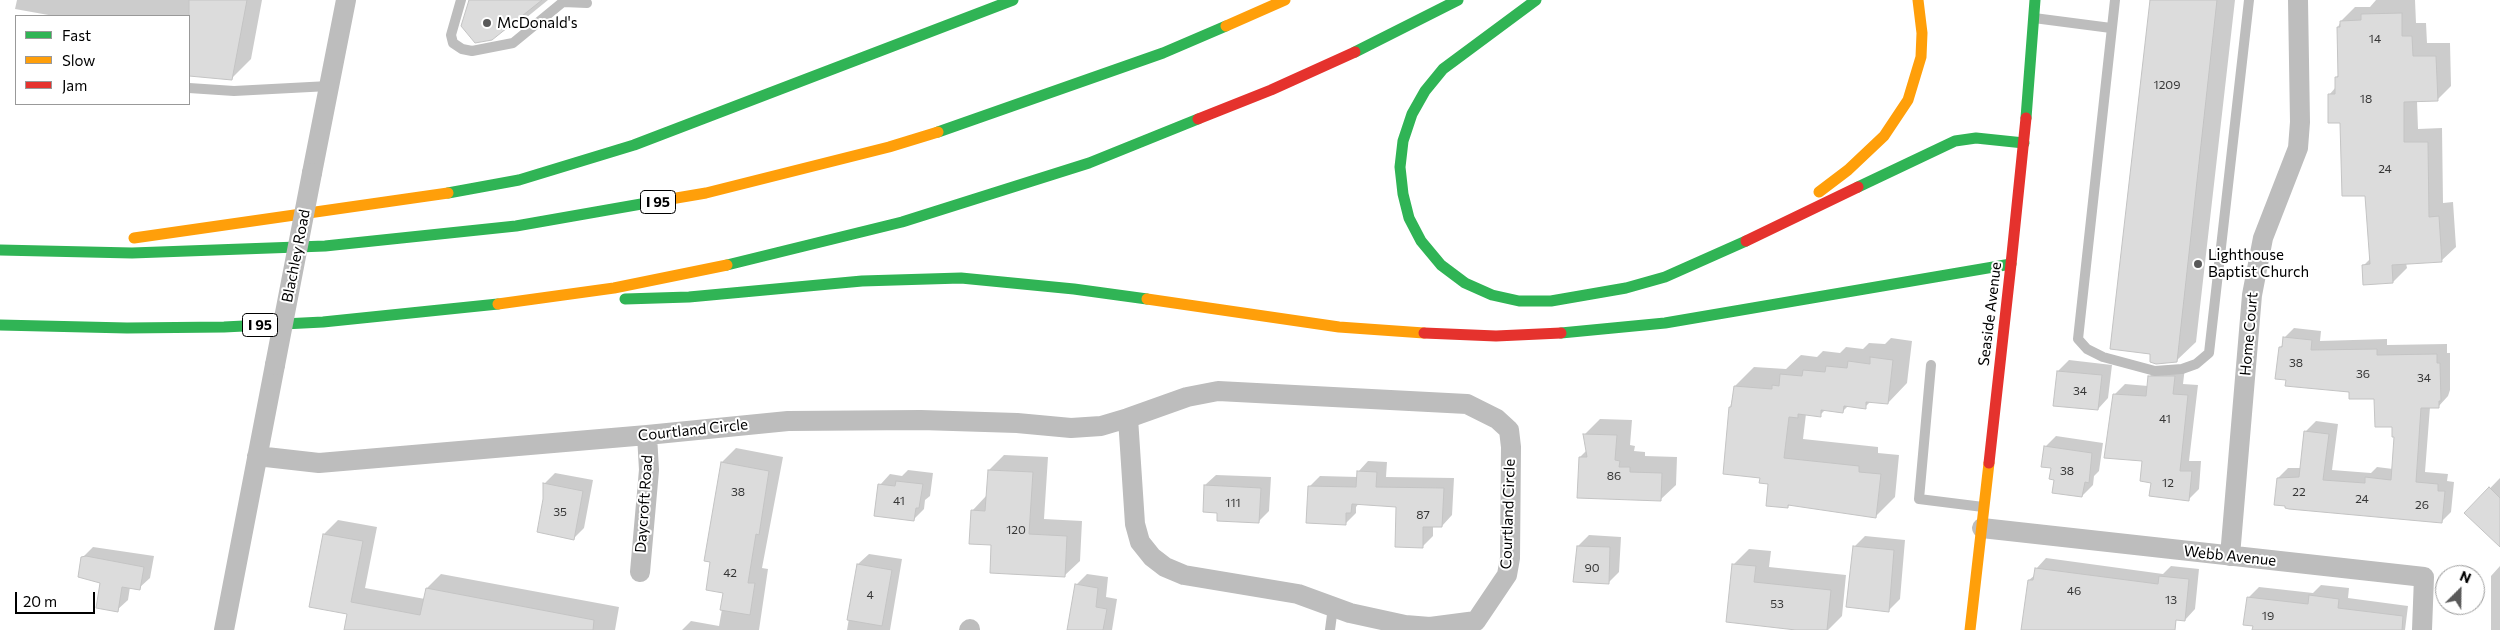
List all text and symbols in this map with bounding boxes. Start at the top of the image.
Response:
place label: McDonald's [497,14,578,32]
legend [15,15,190,105]
marker: McDonald's [481,17,493,29]
text: Fast [62,26,91,44]
house number: 14 [2369,32,2381,46]
text: Slow [62,51,95,69]
text: Jam [62,76,87,94]
house number: 1209 [2154,78,2180,92]
house number: 18 [2360,92,2372,106]
house number: 24 [2378,162,2392,176]
road number: I 95 [640,190,676,213]
street label: Blachley Road [278,208,314,304]
place label: Lighthouse Baptist Church [2208,246,2309,281]
marker: Lighthouse Baptist Church [2192,258,2204,270]
street label: Seaside Avenue [1975,261,2005,367]
street label: Home Court [2236,291,2262,377]
road number: I 95 [242,314,278,336]
house number: 38 [2289,356,2303,370]
house number: 36 [2356,367,2370,381]
house number: 34 [2417,371,2431,385]
house number: 34 [2073,384,2087,398]
house number: 41 [2159,412,2171,426]
street label: Courtland Circle [637,415,749,445]
street label: Daycroft Road [632,454,656,554]
street label: Courtland Circle [1497,458,1519,570]
house number: 38 [2060,464,2074,478]
house number: 86 [1607,469,1621,483]
house number: 12 [2162,476,2174,490]
house number: 38 [731,485,745,499]
house number: 22 [2292,485,2306,499]
house number: 24 [2355,492,2369,506]
house number: 41 [893,494,905,508]
house number: 111 [1225,496,1241,510]
house number: 26 [2415,498,2429,512]
house number: 35 [553,505,567,519]
house number: 87 [1416,508,1430,522]
house number: 120 [1006,523,1026,537]
street label: Webb Avenue [2183,542,2277,570]
house number: 90 [1584,561,1600,575]
north arrow [2435,565,2485,615]
house number: 42 [723,566,737,580]
text: N [2458,567,2474,587]
scale bar [18,582,98,614]
house number: 46 [2067,584,2081,598]
house number: 4 [866,588,874,602]
text: 20 m [23,592,57,610]
house number: 13 [2165,593,2177,607]
house number: 53 [1770,597,1784,611]
house number: 19 [2262,609,2274,623]

